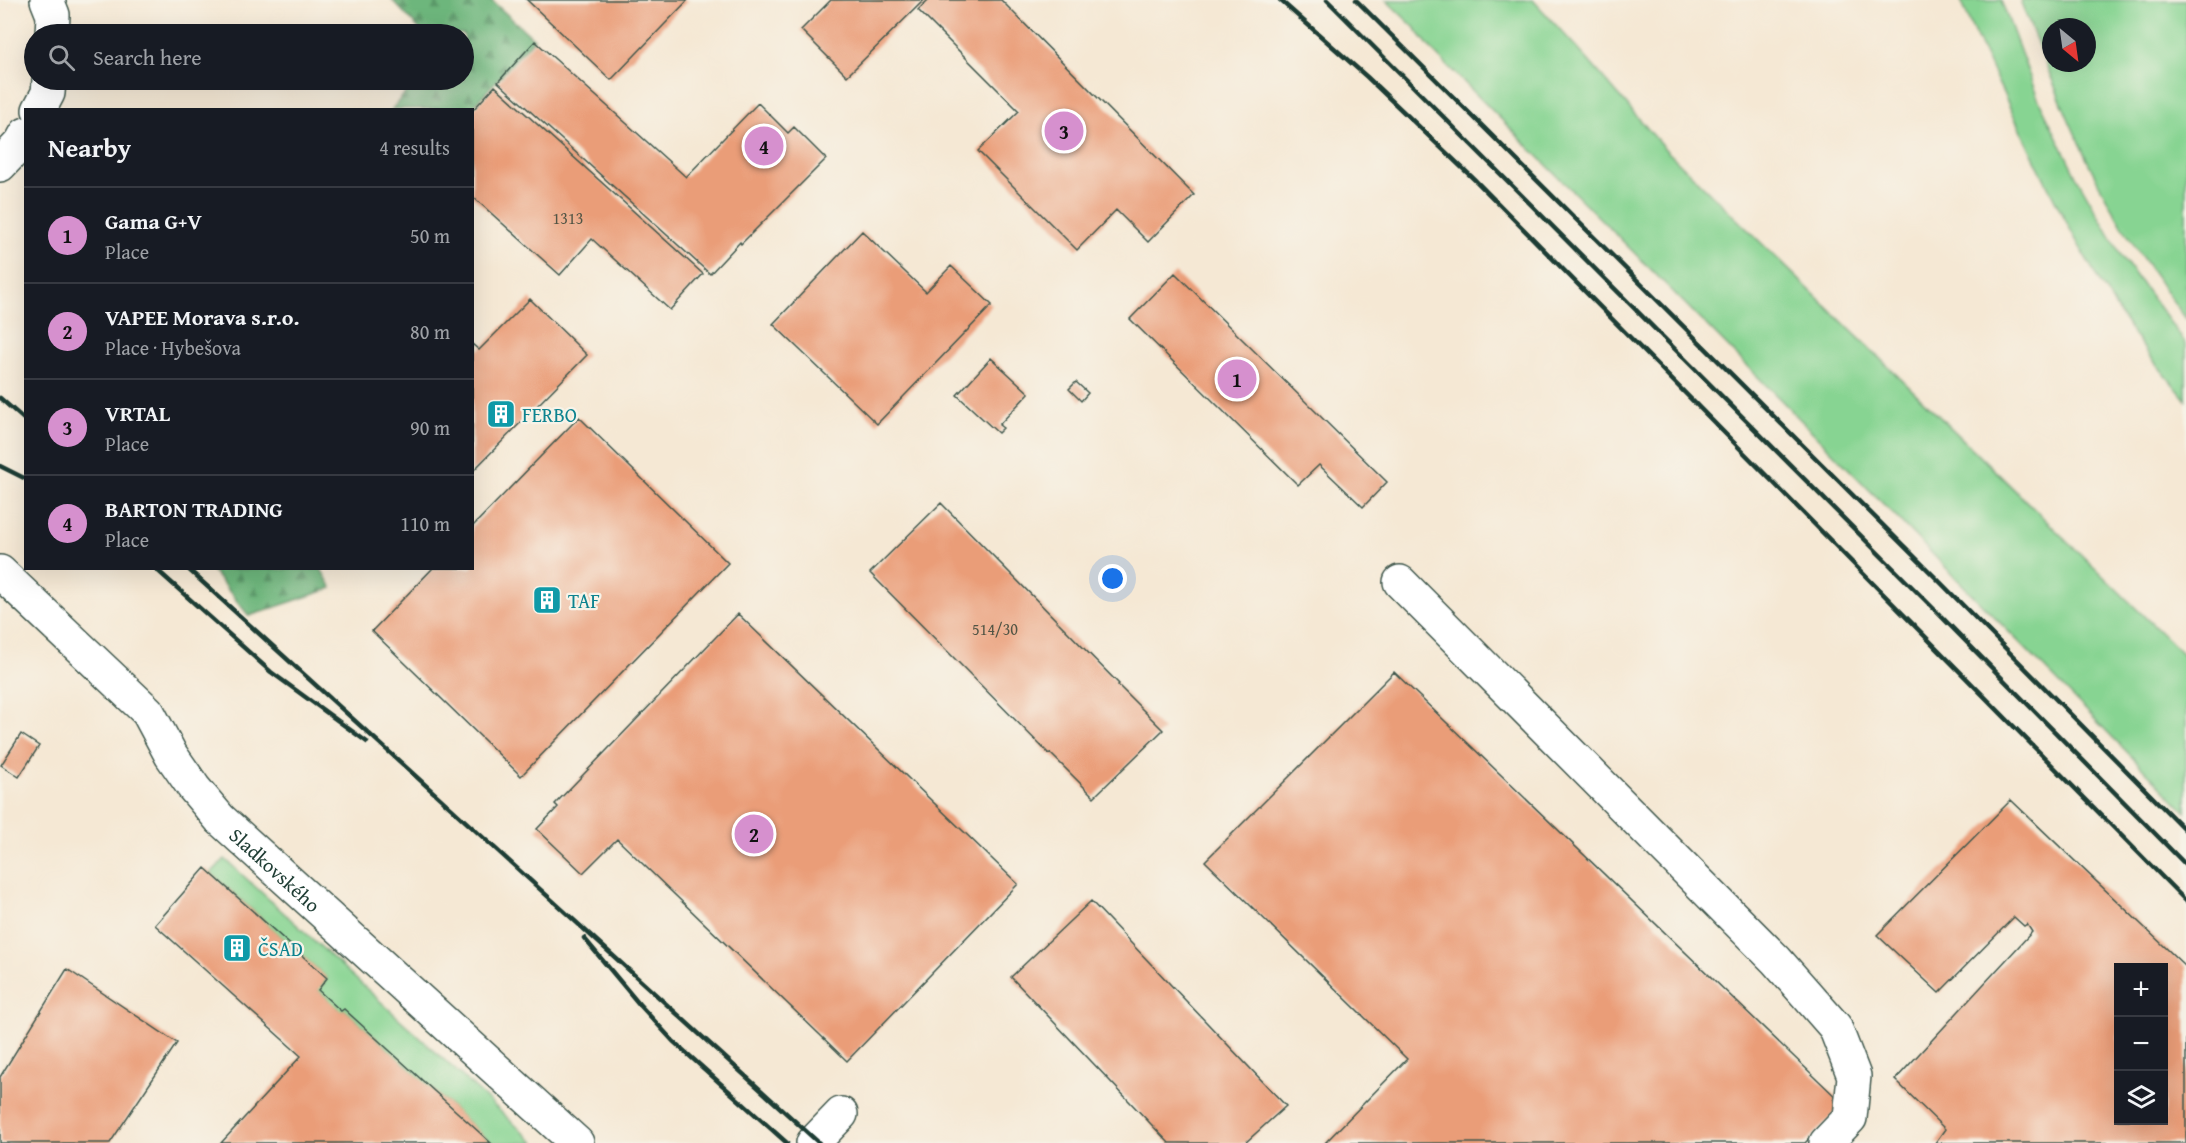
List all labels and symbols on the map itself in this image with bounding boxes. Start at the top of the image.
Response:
north arrow [2042,18,2096,72]
pin: 3 [1044,108,1084,154]
pin: 4 [744,124,783,168]
house number: 1313 [553,206,583,230]
pin: 1 [1218,356,1256,401]
building icon: FERBO [485,398,517,430]
place label: FERBO [522,400,577,429]
your location [1098,564,1127,593]
building icon: TAF [531,584,563,616]
place label: TAF [568,586,600,615]
house number: 514/30 [972,617,1018,641]
pin: 2 [734,812,774,856]
street label: Sladkovského [223,820,327,918]
building icon: ČSAD [221,932,253,964]
place label: ČSAD [258,934,303,963]

